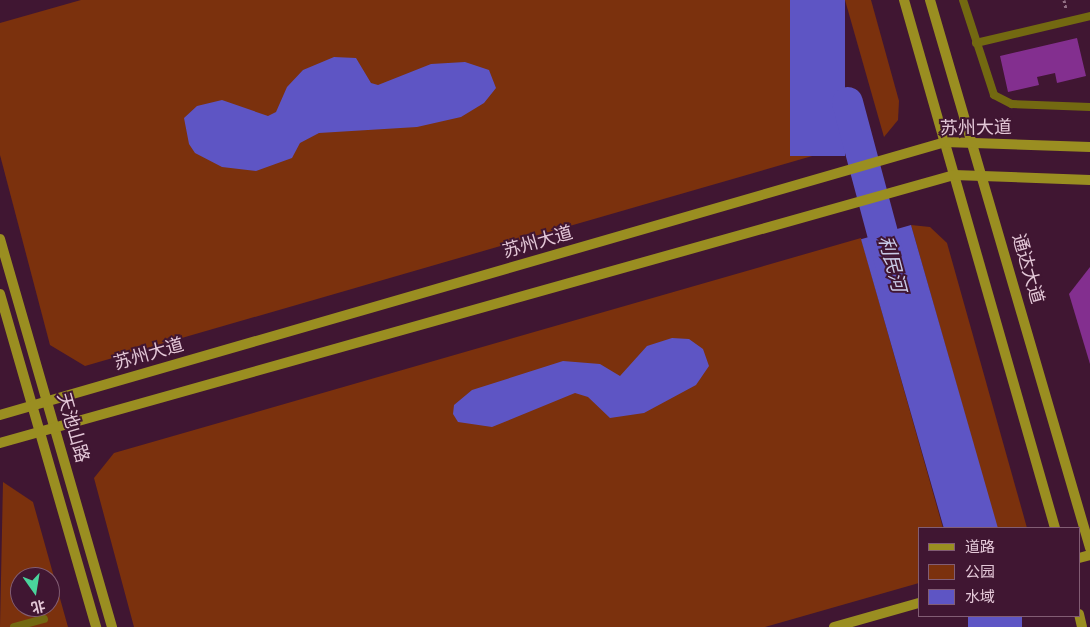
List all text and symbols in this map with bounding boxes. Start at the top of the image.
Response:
street label: 苏州大道 [940,118,1012,140]
street label: 苏州大道 [500,223,576,263]
street label: 通达大道 [1007,231,1047,307]
water label: 利民河 [873,234,909,294]
street label: 苏州大道 [111,335,187,375]
street label: 天池山路 [52,390,92,466]
legend [918,527,1080,617]
text: 道路 [965,537,995,558]
text: 公园 [965,562,995,583]
north arrow [10,567,60,617]
text: 水域 [965,587,995,608]
text: 北 [29,594,47,617]

